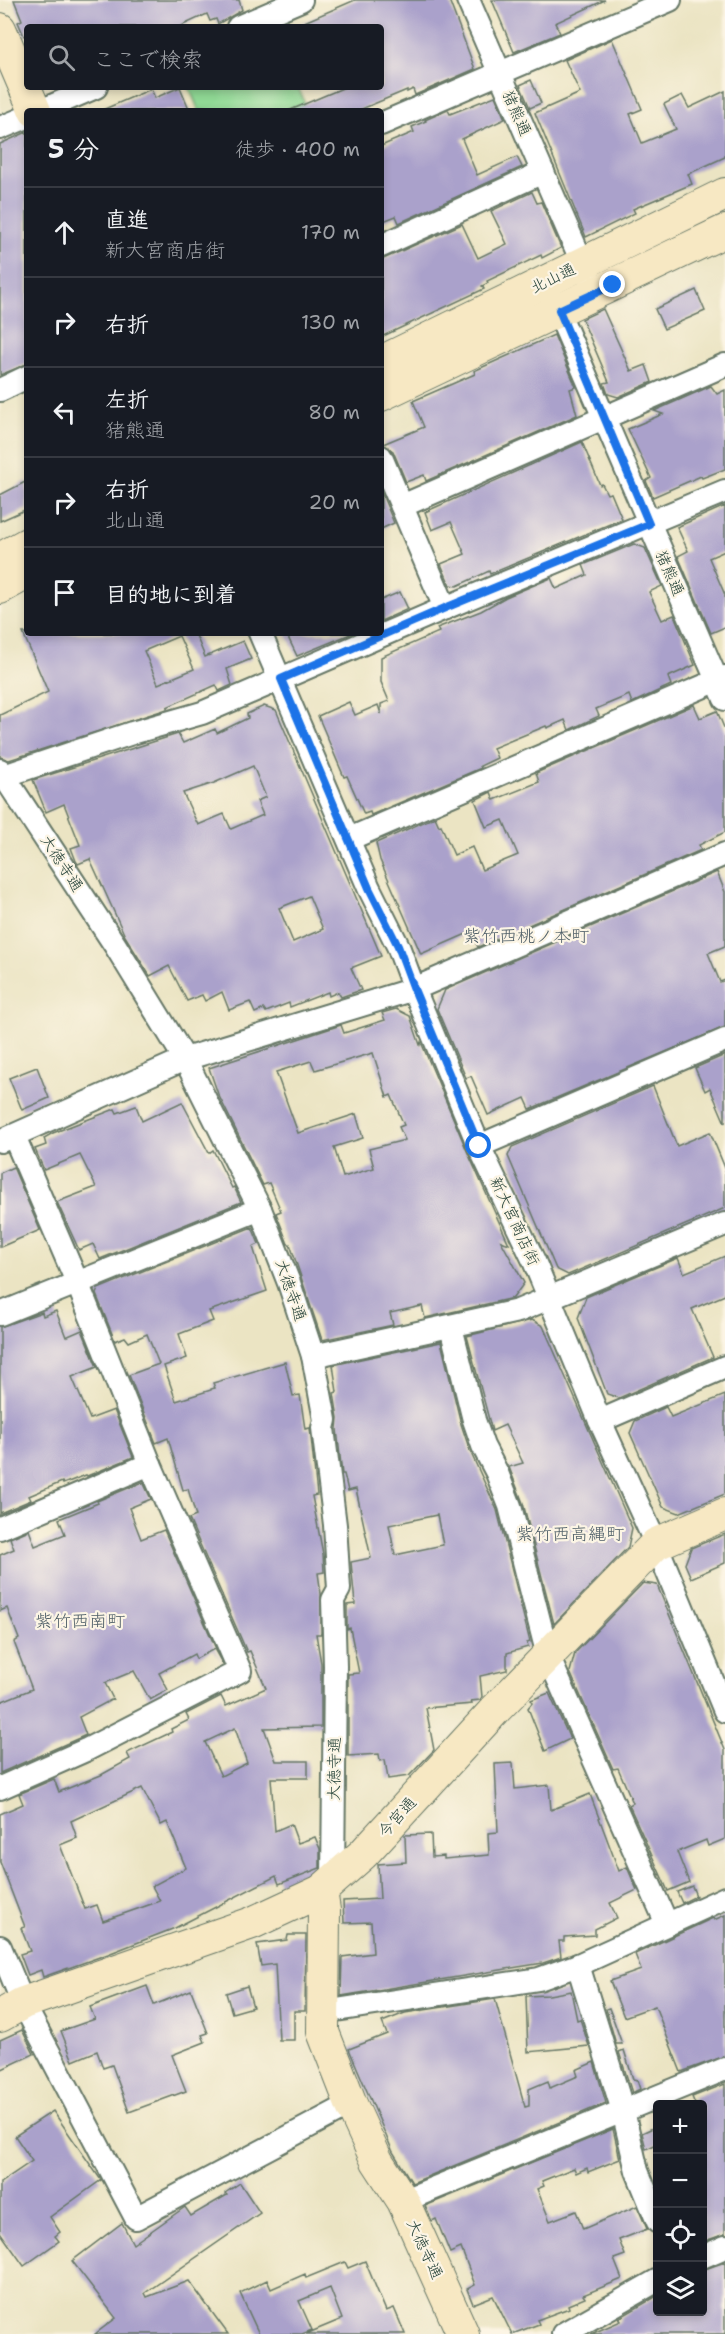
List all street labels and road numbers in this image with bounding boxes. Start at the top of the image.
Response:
street label: 猪熊通 [498,87,536,139]
street label: 北山通 [527,258,579,298]
street label: 猪熊通 [651,547,689,599]
street label: 大徳寺通 [36,830,88,896]
street label: 新大宮商店街 [485,1173,545,1269]
street label: 大徳寺通 [271,1256,311,1324]
street label: 大徳寺通 [323,1737,345,1801]
street label: 今宮通 [373,1792,421,1842]
street label: 大徳寺通 [402,2216,448,2282]

